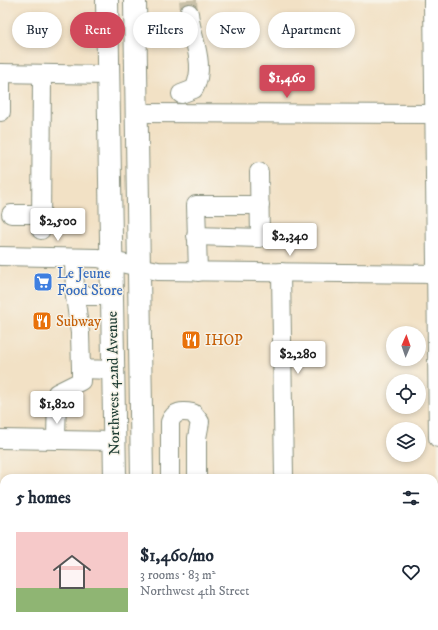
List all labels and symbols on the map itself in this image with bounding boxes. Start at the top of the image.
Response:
pin: $1,460 [254,65,320,99]
pin: $2,500 [25,208,91,242]
pin: $2,340 [257,223,323,257]
place label: Le Jeune Food Store [57,264,123,300]
supermarket icon: Le Jeune Food Store [32,271,54,293]
restaurant icon: Subway [31,310,53,332]
street label: Northwest 42nd Avenue [103,311,124,455]
place label: Subway [56,312,102,331]
north arrow [386,326,426,366]
restaurant icon: IHOP [180,329,202,351]
place label: IHOP [205,331,243,350]
pin: $2,280 [265,341,331,375]
pin: $1,820 [24,391,90,425]

